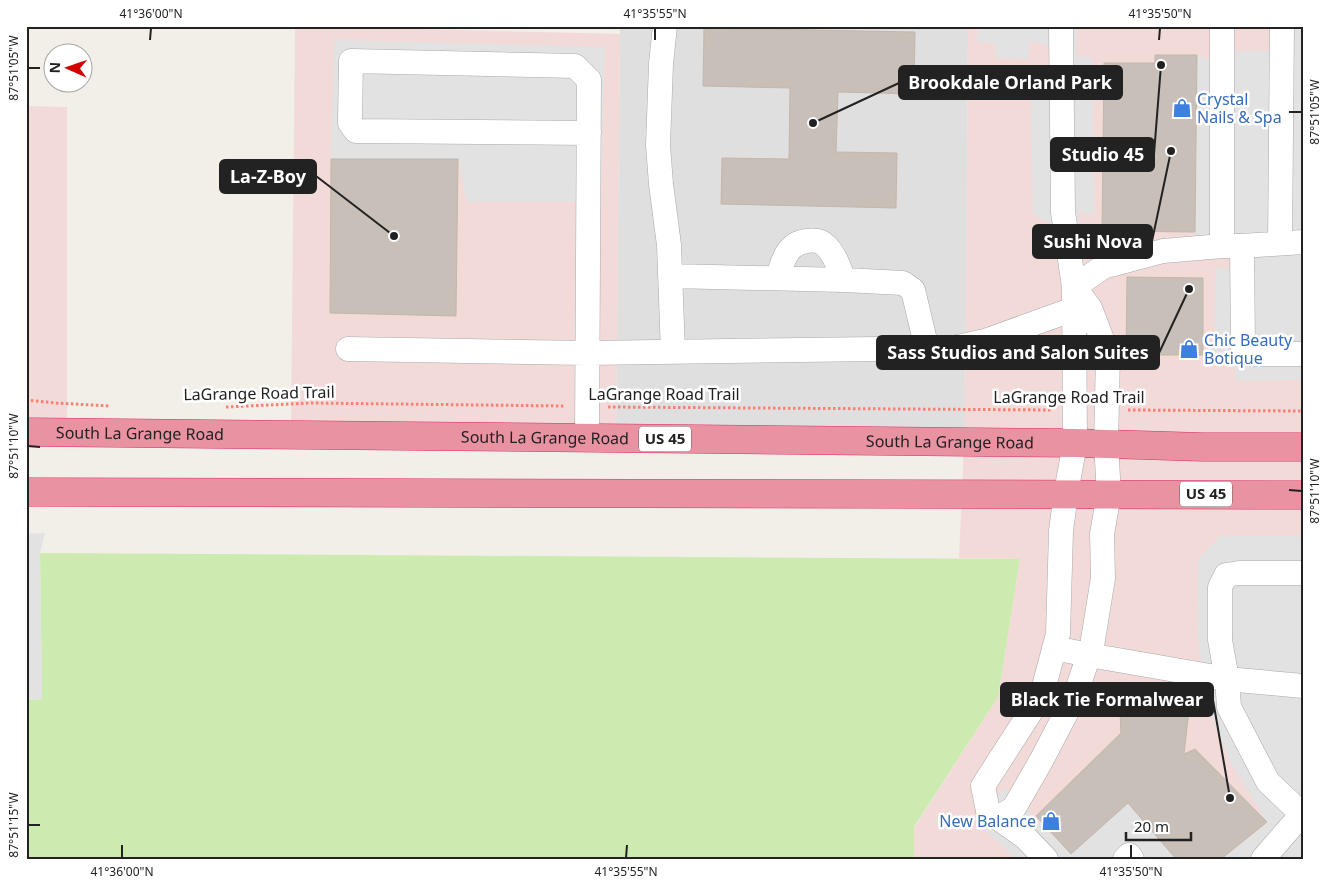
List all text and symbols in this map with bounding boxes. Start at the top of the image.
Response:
text: 41°36'00"N [119,5,183,22]
text: 41°35'55"N [623,5,687,22]
text: 41°35'50"N [1128,5,1192,22]
text: 87°51'05"W [5,35,22,101]
north arrow [42,42,92,92]
text: N [45,62,64,74]
callout: Brookdale Orland Park [899,66,1122,99]
text: Brookdale Orland Park [908,70,1113,94]
text: 87°51'05"W [1306,79,1323,145]
place label: Crystal Nails & Spa [1197,88,1282,128]
shop icon: Crystal Nails & Spa [1171,97,1193,119]
callout: Studio 45 [1051,138,1154,171]
text: Studio 45 [1062,142,1144,166]
callout: La-Z-Boy [220,160,316,193]
text: La-Z-Boy [230,164,307,188]
callout: Sushi Nova [1033,225,1152,258]
text: Sushi Nova [1044,229,1143,253]
place label: Chic Beauty Botique [1204,329,1293,369]
callout: Sass Studios and Salon Suites [877,336,1159,369]
shop icon: Chic Beauty Botique [1178,338,1200,360]
text: Sass Studios and Salon Suites [887,340,1149,364]
street label: LaGrange Road Trail [183,381,335,405]
street label: LaGrange Road Trail [588,383,740,405]
street label: LaGrange Road Trail [993,386,1145,408]
text: 87°51'10"W [5,413,22,479]
street label: South La Grange Road [56,421,224,445]
street label: South La Grange Road [461,426,629,449]
road number: US 45 [639,426,691,452]
street label: South La Grange Road [866,430,1034,454]
text: 87°51'10"W [1306,458,1323,524]
road number: US 45 [1180,482,1232,506]
callout: Black Tie Formalwear [1001,683,1213,716]
text: Black Tie Formalwear [1011,687,1203,711]
text: 87°51'15"W [5,792,22,858]
place label: New Balance [939,810,1036,832]
shop icon: New Balance [1040,810,1062,832]
scale bar [1126,810,1192,842]
text: 20 m [1134,816,1169,836]
text: 41°36'00"N [90,863,154,880]
text: 41°35'55"N [594,863,658,880]
text: 41°35'50"N [1099,863,1163,880]

